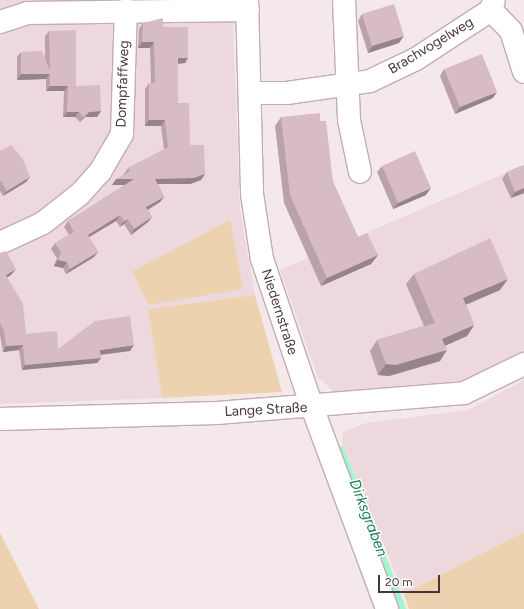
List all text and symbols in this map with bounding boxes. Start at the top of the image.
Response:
street label: Brachvogelweg [385,14,477,78]
street label: Dompfaffweg [113,40,133,128]
street label: Niedernstraße [257,267,301,357]
street label: Lange Straße [224,399,308,421]
water label: Dirksgraben [345,477,391,559]
scale bar [380,567,442,593]
text: 20 m [385,575,413,589]

